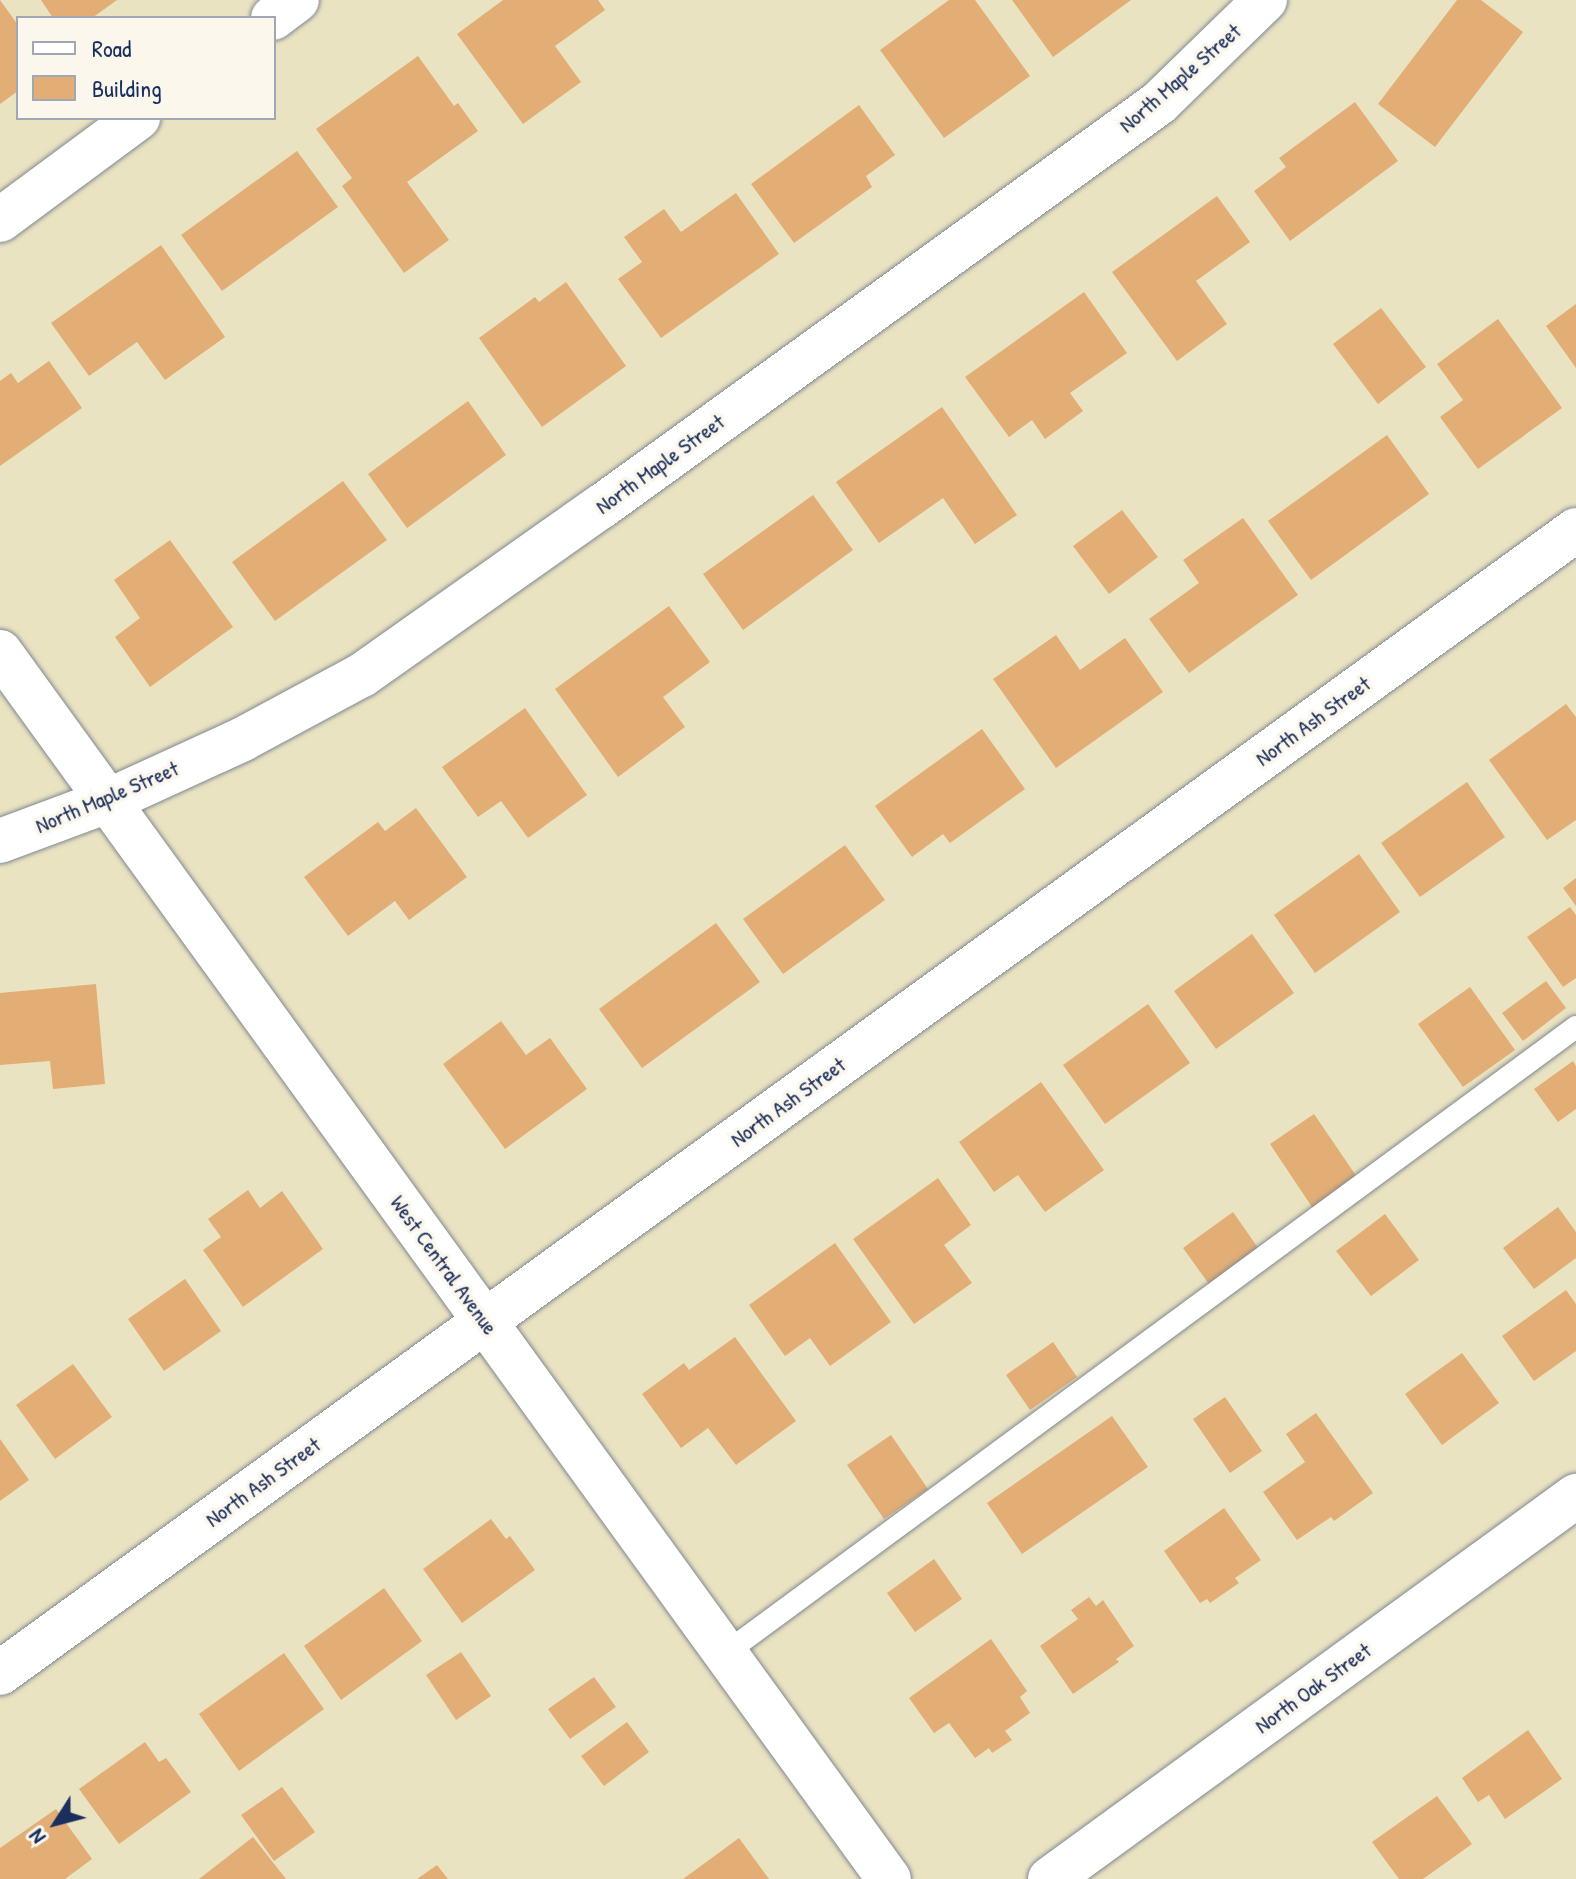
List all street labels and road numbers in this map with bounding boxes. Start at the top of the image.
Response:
street label: North Maple Street [1114,18,1246,138]
street label: North Maple Street [590,408,730,520]
street label: North Ash Street [1250,670,1376,772]
street label: North Maple Street [31,755,183,839]
street label: North Ash Street [725,1051,851,1153]
street label: West Central Avenue [385,1190,503,1340]
street label: North Ash Street [200,1431,326,1533]
street label: North Oak Street [1250,1637,1376,1739]

